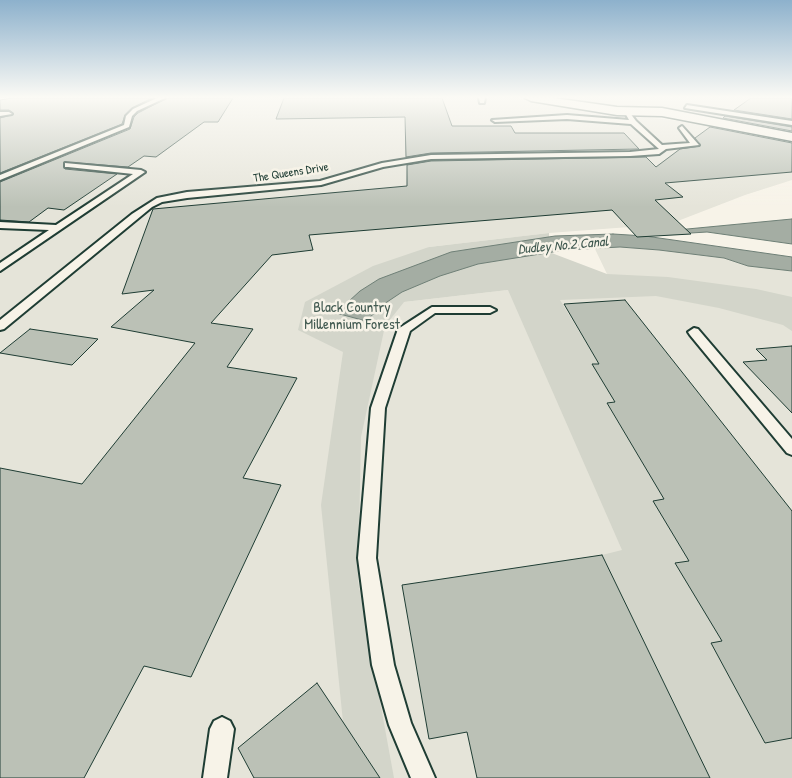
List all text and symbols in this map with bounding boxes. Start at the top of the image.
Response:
street label: The Queens Drive [252,160,330,186]
water label: Dudley No.2 Canal [517,234,609,258]
park label: Black Country Millennium Forest [304,299,400,334]

